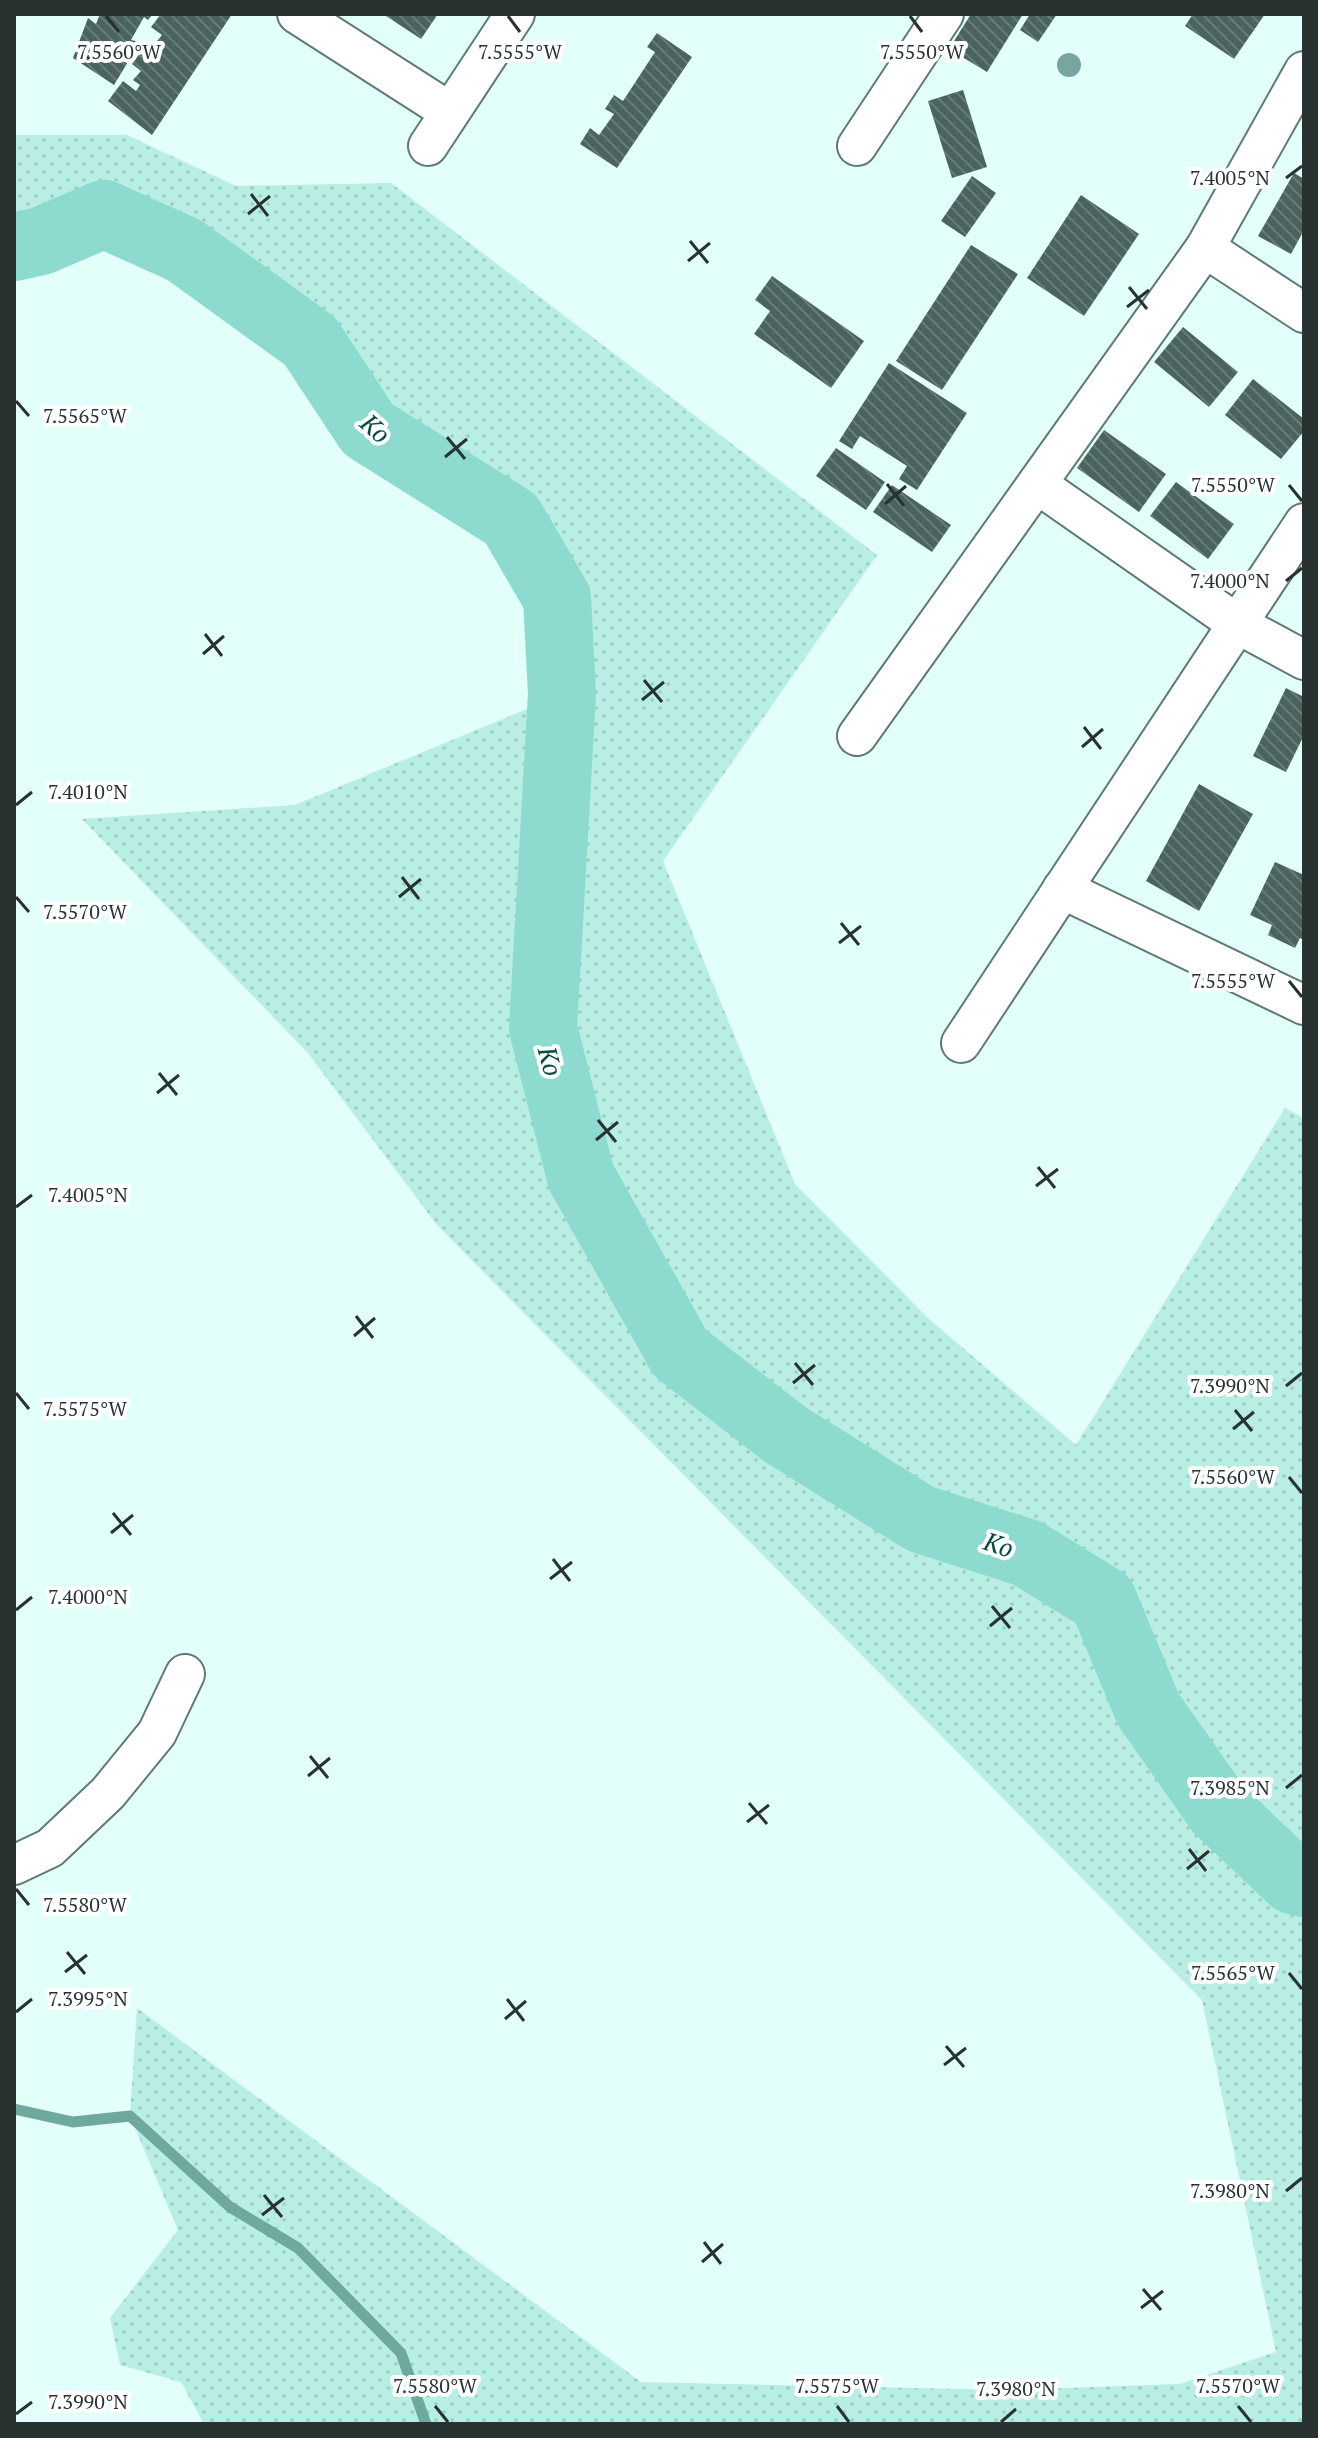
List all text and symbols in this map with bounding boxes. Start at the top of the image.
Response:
text: 7.5560°W [77,38,161,65]
text: 7.5555°W [478,38,562,65]
text: 7.5550°W [880,38,964,65]
text: 7.4005°N [1190,164,1270,191]
text: 7.5565°W [43,402,127,429]
water label: Ko [353,405,398,450]
text: 7.5550°W [1191,471,1275,498]
text: 7.4000°N [1190,567,1270,594]
text: 7.4010°N [48,778,128,805]
text: 7.5570°W [43,898,127,925]
text: 7.5555°W [1191,967,1275,994]
water label: Ko [531,1041,571,1080]
text: 7.4005°N [48,1181,128,1208]
text: 7.3990°N [1190,1372,1270,1399]
text: 7.5575°W [43,1395,127,1422]
text: 7.5560°W [1191,1463,1275,1490]
water label: Ko [979,1523,1018,1565]
text: 7.4000°N [48,1583,128,1610]
text: 7.3985°N [1190,1774,1270,1801]
text: 7.5580°W [43,1891,127,1918]
text: 7.5565°W [1191,1959,1275,1986]
text: 7.3995°N [48,1985,128,2012]
text: 7.3980°N [1190,2177,1270,2204]
text: 7.5580°W [393,2372,477,2399]
text: 7.5575°W [795,2372,879,2399]
text: 7.5570°W [1196,2372,1280,2399]
text: 7.3980°N [976,2375,1056,2402]
text: 7.3990°N [48,2388,128,2415]

